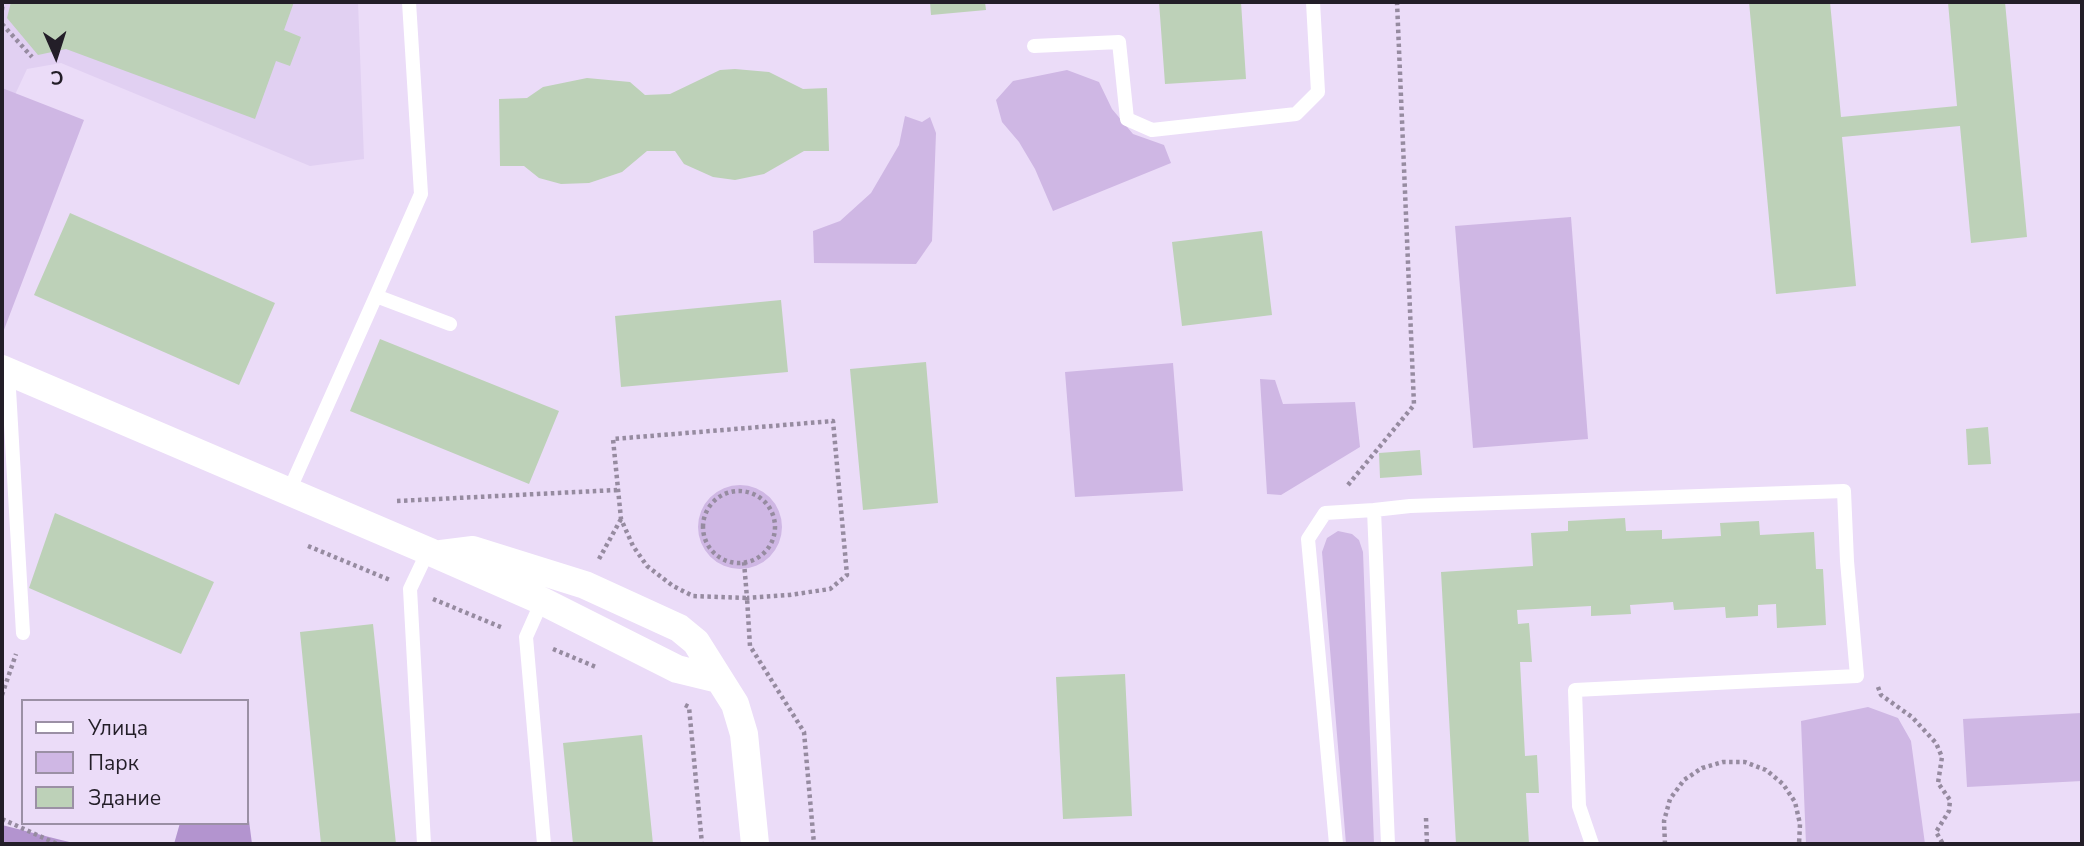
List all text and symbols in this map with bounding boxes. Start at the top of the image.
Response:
north arrow [21,21,91,91]
text: С [50,64,64,90]
legend [21,699,248,825]
text: Улица [88,714,148,742]
text: Парк [88,749,139,777]
text: Здание [88,784,161,812]

